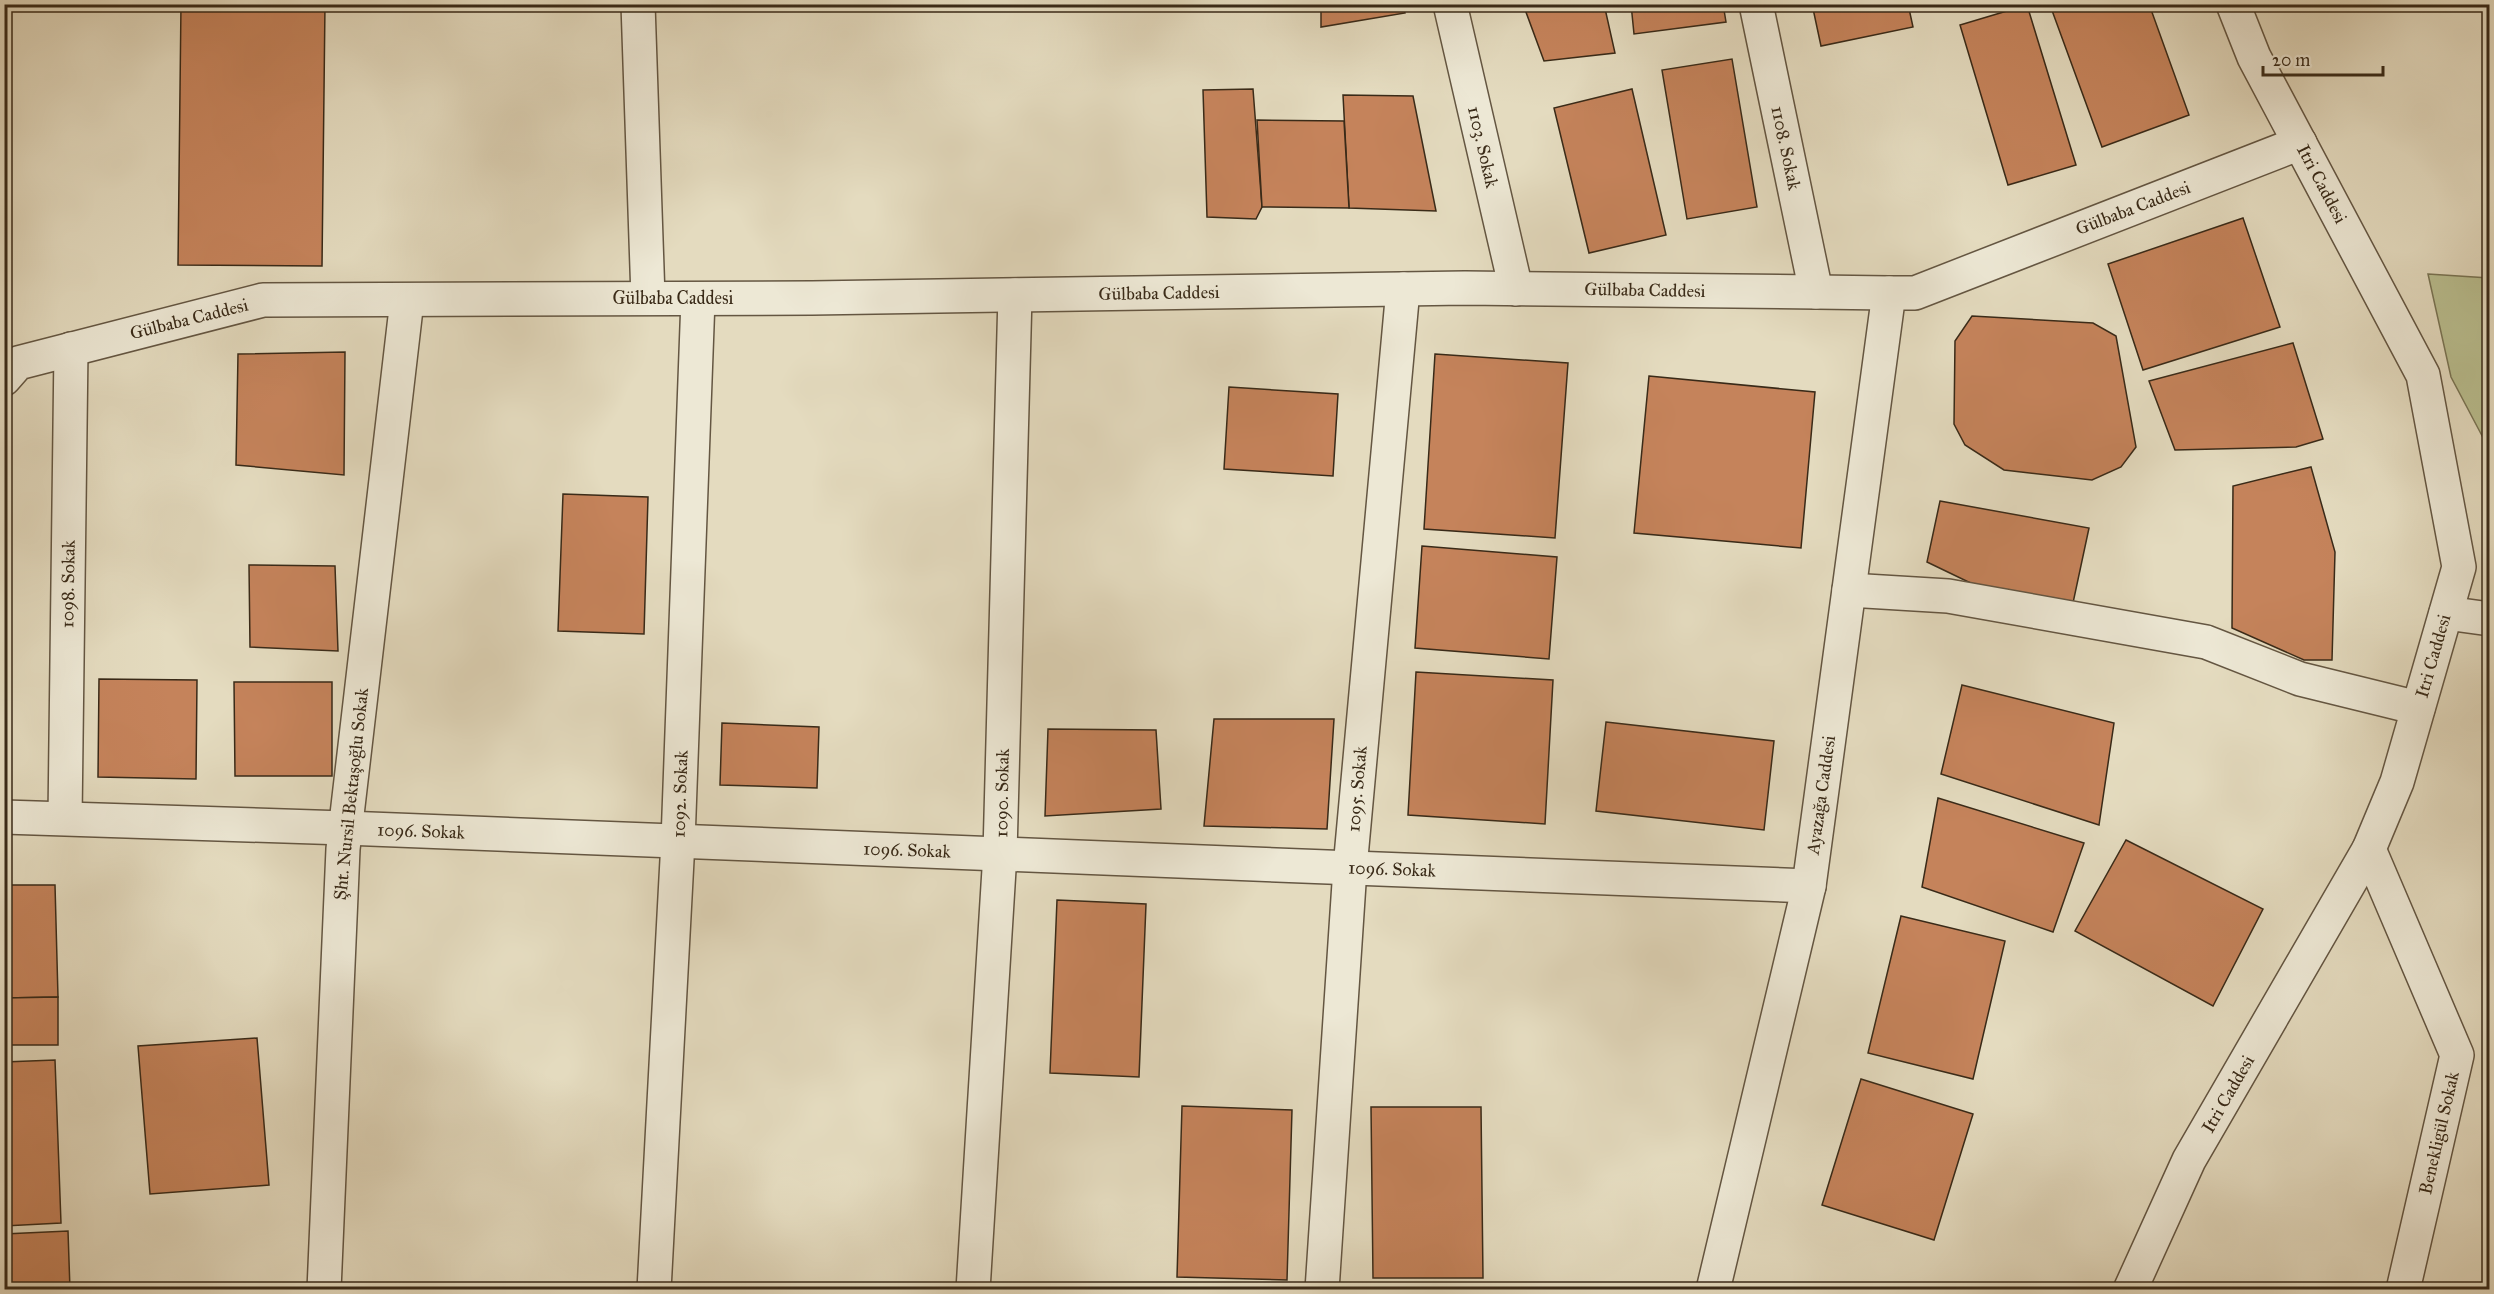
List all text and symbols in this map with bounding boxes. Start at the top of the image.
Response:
scale bar [2263,39,2383,77]
text: 20 m [2272,49,2310,71]
street label: 1103. Sokak [1463,104,1503,191]
street label: 1108. Sokak [1766,104,1806,193]
street label: Itri Caddesi [2292,141,2352,227]
street label: Gülbaba Caddesi [2073,176,2194,240]
street label: Gülbaba Caddesi [1584,278,1706,302]
street label: Gülbaba Caddesi [1098,281,1220,305]
street label: Gülbaba Caddesi [612,287,734,309]
street label: Gülbaba Caddesi [128,294,250,344]
street label: 1098. Sokak [56,539,80,628]
street label: Itri Caddesi [2411,611,2455,700]
street label: Şht. Nursil Bektaşoğlu Sokak [329,686,374,901]
street label: Ayazağa Caddesi [1802,734,1841,857]
street label: 1095. Sokak [1342,744,1372,833]
street label: 1090. Sokak [990,748,1014,838]
street label: 1092. Sokak [667,749,693,838]
street label: 1096. Sokak [377,818,466,844]
street label: 1096. Sokak [863,837,952,863]
street label: 1096. Sokak [1348,856,1437,882]
street label: Itri Caddesi [2197,1051,2259,1137]
street label: Benekligül Sokak [2414,1069,2465,1197]

